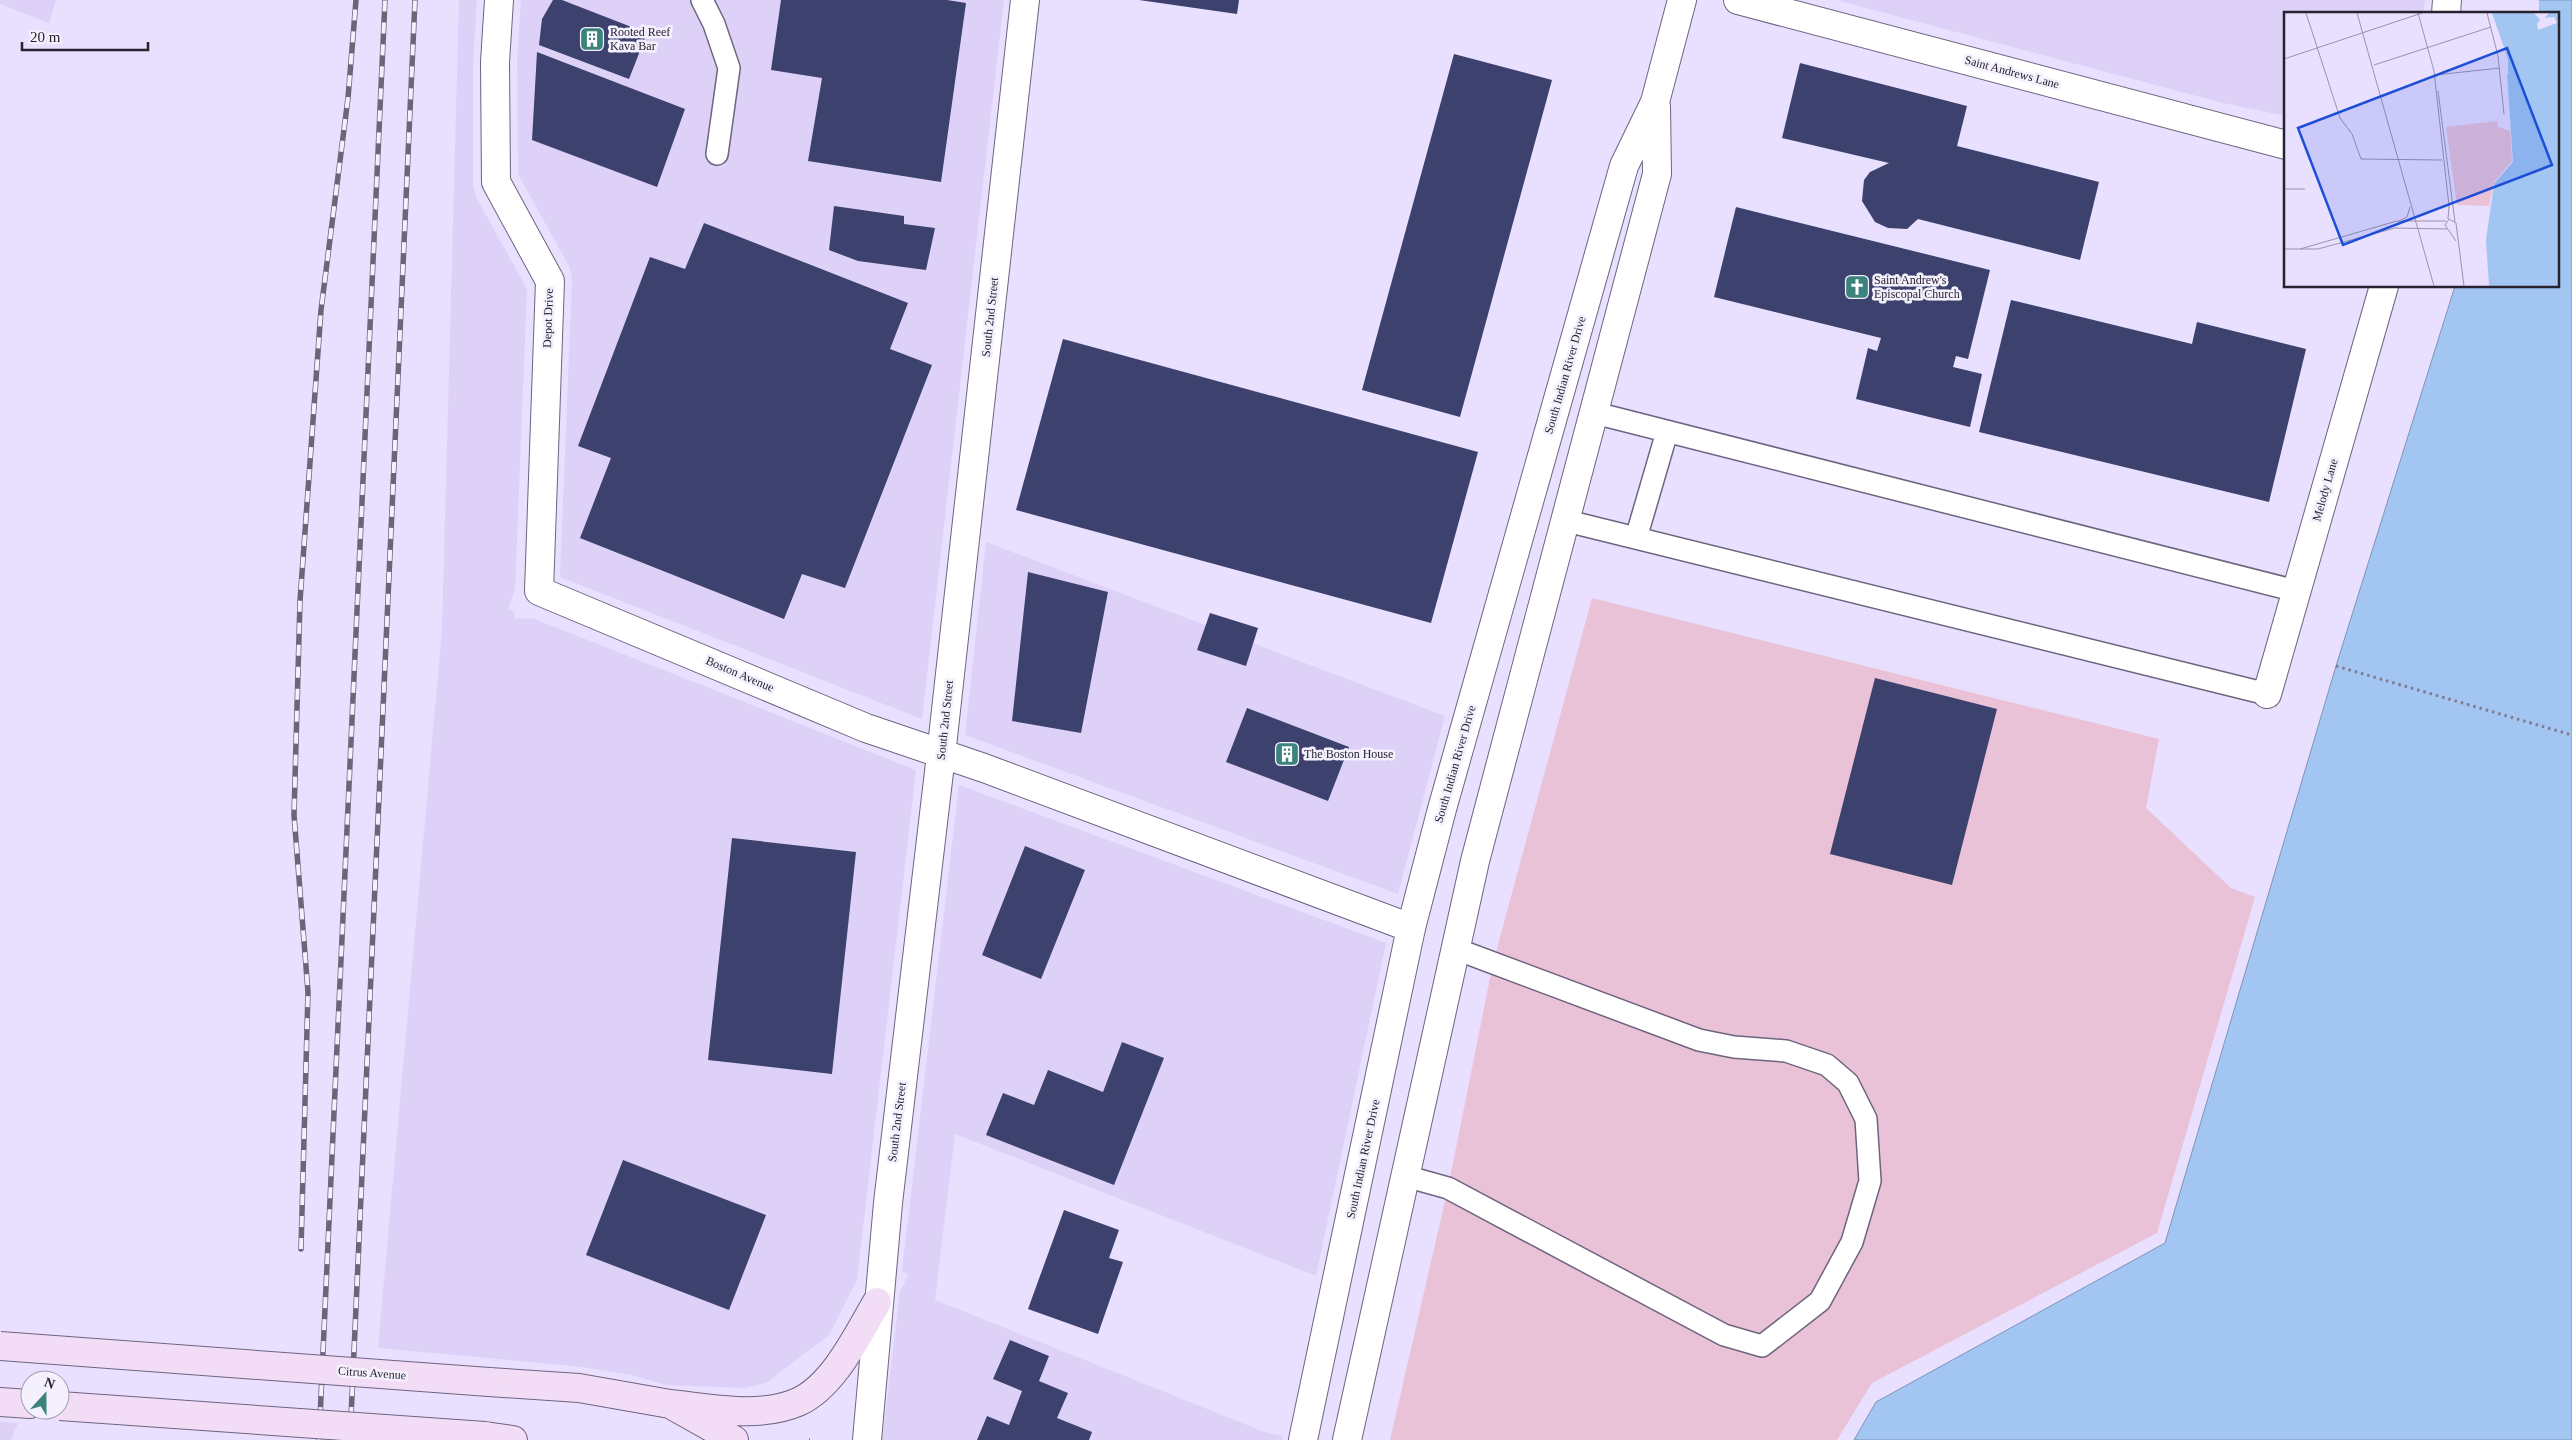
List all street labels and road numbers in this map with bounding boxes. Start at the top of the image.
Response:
street label: Saint Andrews Lane [1963,53,2061,91]
street label: South 2nd Street [979,276,1001,358]
street label: Depot Drive [540,288,556,348]
street label: South Indian River Drive [1542,315,1588,435]
street label: Melody Lane [2309,457,2341,523]
street label: Boston Avenue [704,653,776,695]
street label: South 2nd Street [934,679,956,761]
street label: South Indian River Drive [1432,704,1478,824]
street label: South 2nd Street [885,1081,909,1163]
street label: South Indian River Drive [1344,1098,1382,1220]
street label: Citrus Avenue [338,1364,406,1382]

